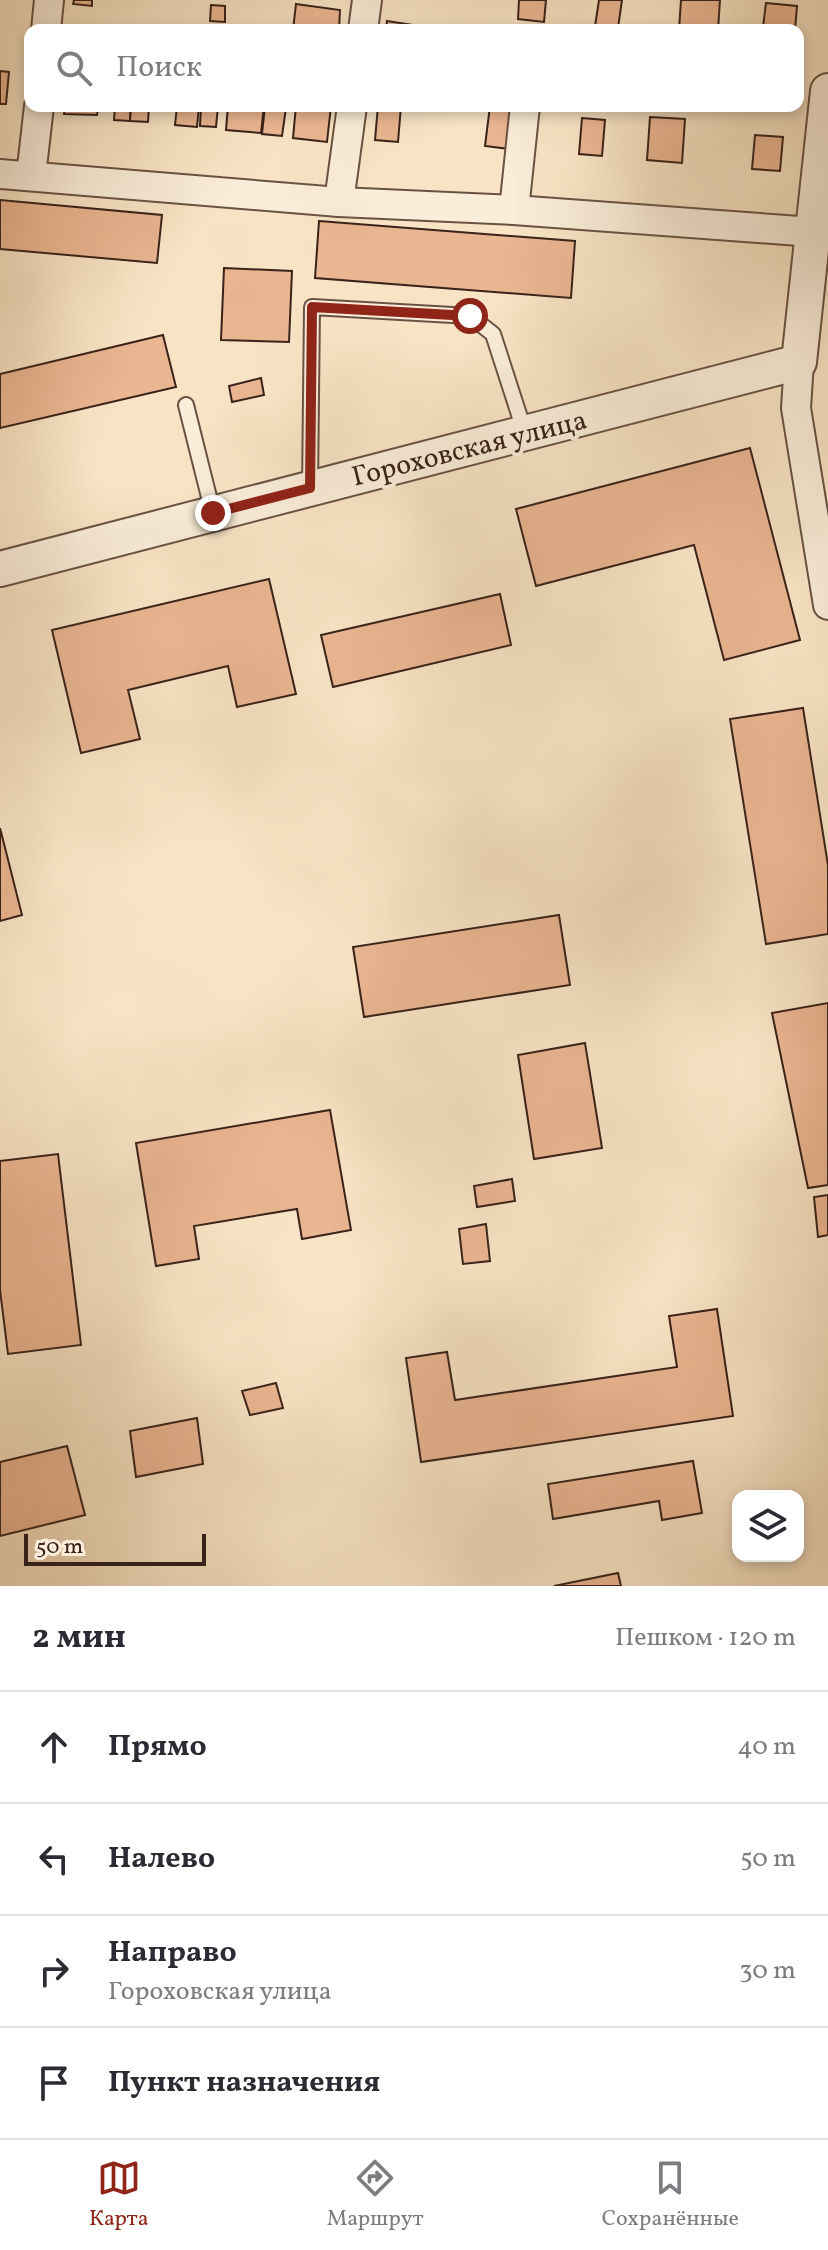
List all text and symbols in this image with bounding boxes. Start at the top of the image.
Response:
search box [24,24,804,112]
icon: search [52,46,96,90]
text: Поиск [116,47,202,89]
route start [452,298,488,334]
street label: Гороховская улица [348,401,591,497]
route end [195,495,231,531]
map controls [732,1490,804,1562]
button: layers [732,1490,804,1562]
scale bar [24,1530,206,1566]
text: 50 m [36,1532,83,1563]
text: 2 мин [32,1615,126,1662]
text: Пешком · 120 m [615,1620,796,1656]
icon: ahead [32,1725,76,1769]
text: Прямо [108,1726,207,1768]
text: 40 m [737,1729,796,1765]
icon: left [32,1837,76,1881]
text: Налево [108,1838,215,1880]
text: 50 m [740,1841,796,1877]
text: Направо [108,1932,237,1974]
icon: right [32,1949,76,1993]
text: 30 m [739,1953,796,1989]
text: Гороховская улица [108,1974,332,2010]
icon: arrive [32,2061,76,2105]
text: Пункт назначения [108,2062,380,2104]
tab: Карта [89,2156,149,2235]
tab: Маршрут [327,2156,424,2235]
tab: Сохранённые [602,2156,739,2235]

